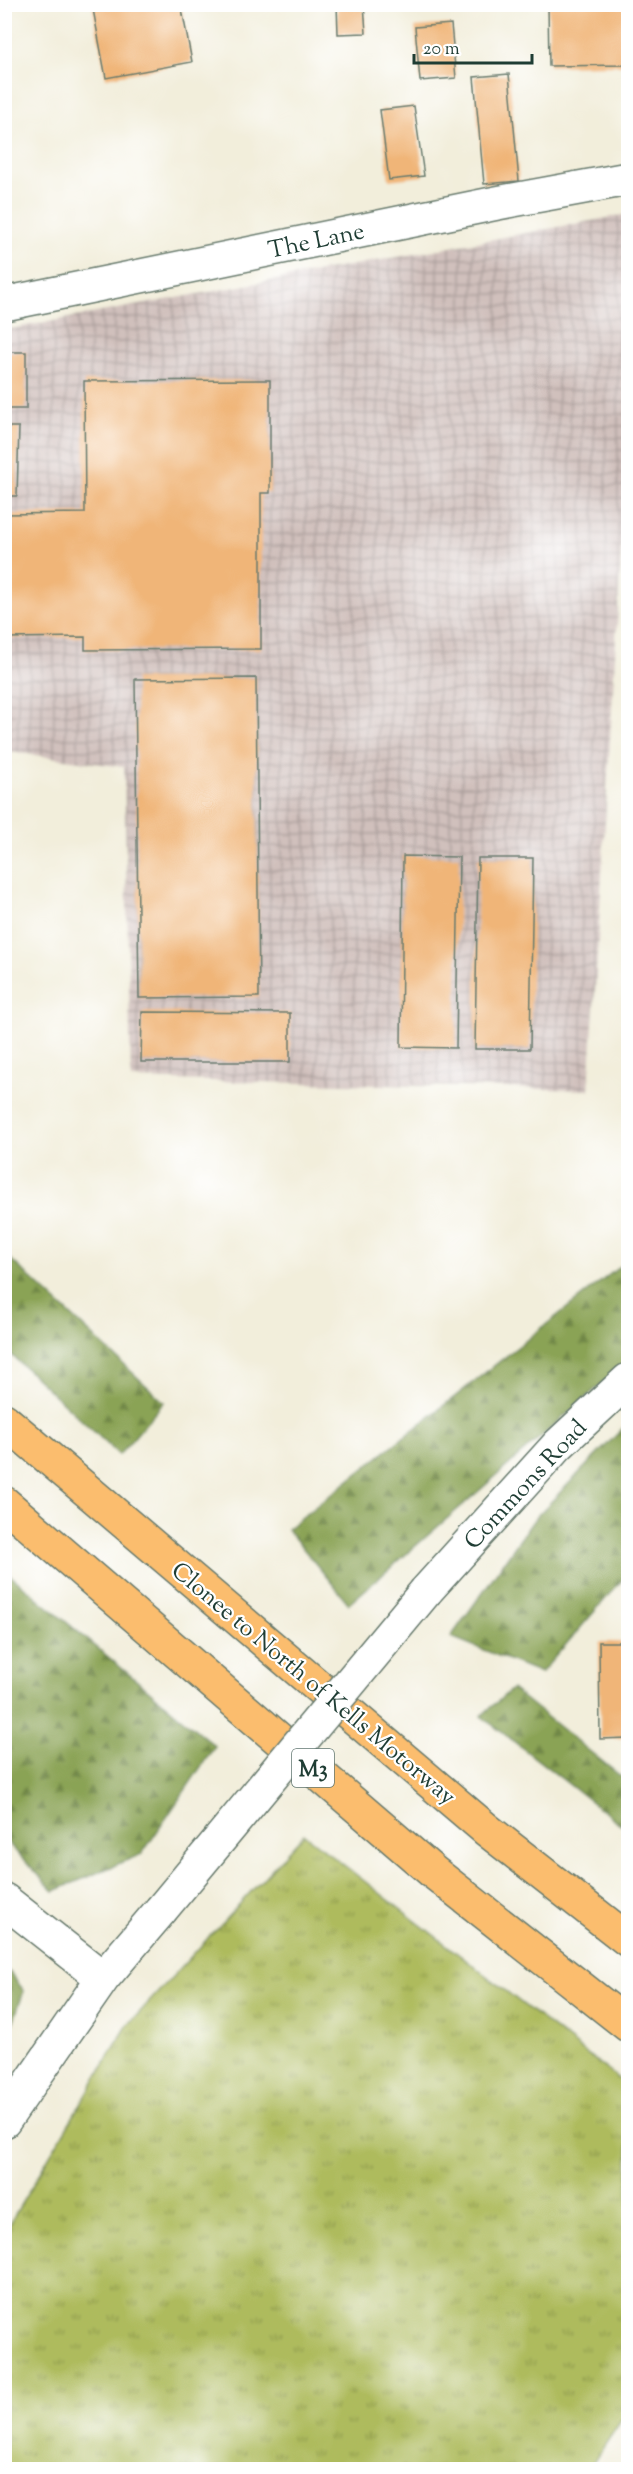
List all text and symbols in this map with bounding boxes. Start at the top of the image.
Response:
scale bar [414,27,532,65]
text: 20 m [423,37,460,63]
street label: The Lane [265,215,368,269]
street label: Commons Road [457,1412,596,1558]
street label: Clonee to North of Kells Motorway [163,1555,463,1814]
road number: M3 [292,1749,334,1787]

